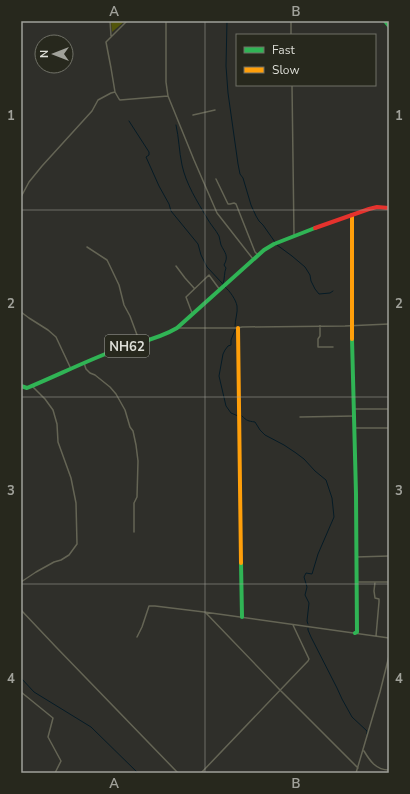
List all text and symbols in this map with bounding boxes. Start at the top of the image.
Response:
text: A [109,3,119,21]
text: B [292,3,301,21]
north arrow [34,34,74,74]
legend [236,34,376,86]
text: Fast [272,42,295,58]
text: N [37,50,52,58]
text: Slow [272,62,300,78]
text: 1 [7,107,15,125]
text: 1 [395,107,403,125]
text: 2 [7,295,15,313]
text: 2 [395,295,403,313]
road number: NH62 [105,335,149,357]
text: 3 [7,482,15,500]
text: 3 [395,482,403,500]
text: 4 [7,670,15,688]
text: 4 [395,670,403,688]
text: A [109,775,119,793]
text: B [292,775,301,793]

